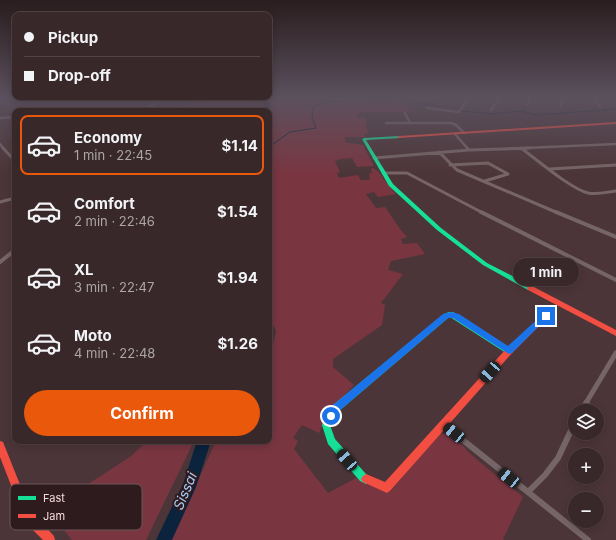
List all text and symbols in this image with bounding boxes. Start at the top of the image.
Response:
text: Pickup [48,28,98,47]
text: Drop-off [48,66,111,85]
icon: car [26,127,62,163]
text: Economy [74,128,142,147]
text: $1.14 [221,136,258,155]
text: 1 min · 22:45 [74,147,152,163]
icon: car [26,193,62,229]
text: Comfort [74,194,135,213]
text: $1.54 [217,202,258,221]
text: 2 min · 22:46 [74,213,155,229]
callout: 1 min [513,258,579,286]
icon: car [26,259,62,295]
text: XL [74,260,94,279]
text: 1 min [530,264,562,280]
text: $1.94 [217,268,258,287]
text: 3 min · 22:47 [74,279,154,295]
route end [537,307,555,325]
icon: car [26,325,62,361]
text: Moto [74,326,112,345]
text: $1.26 [218,334,258,353]
text: 4 min · 22:48 [74,345,155,361]
car [478,359,502,385]
button: Confirm [24,390,260,436]
map controls [568,404,604,528]
button: layers [568,404,604,440]
route start [322,407,340,425]
car [441,421,467,445]
car [335,447,359,473]
button: + [568,448,604,484]
car [496,466,522,490]
water label: Sissai [169,469,200,512]
legend [10,484,142,530]
text: Fast [43,491,65,505]
button: − [568,492,604,528]
text: Jam [43,509,65,523]

